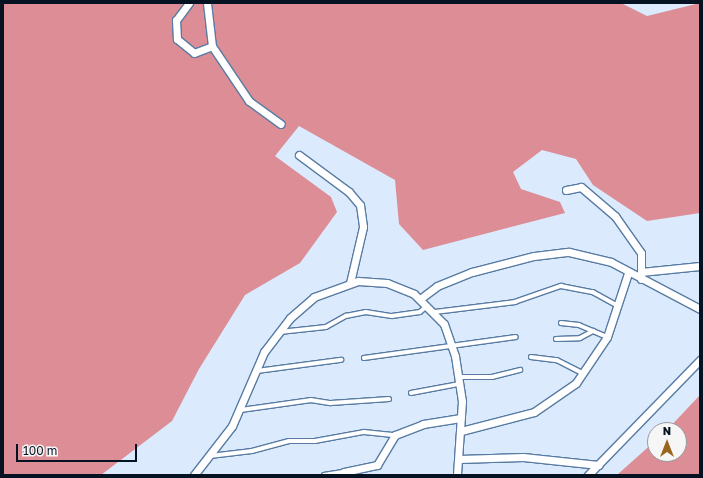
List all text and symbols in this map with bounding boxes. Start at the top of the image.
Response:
north arrow [647,422,687,462]
text: N [663,424,671,437]
scale bar [18,436,139,462]
text: 100 m [23,443,57,458]

